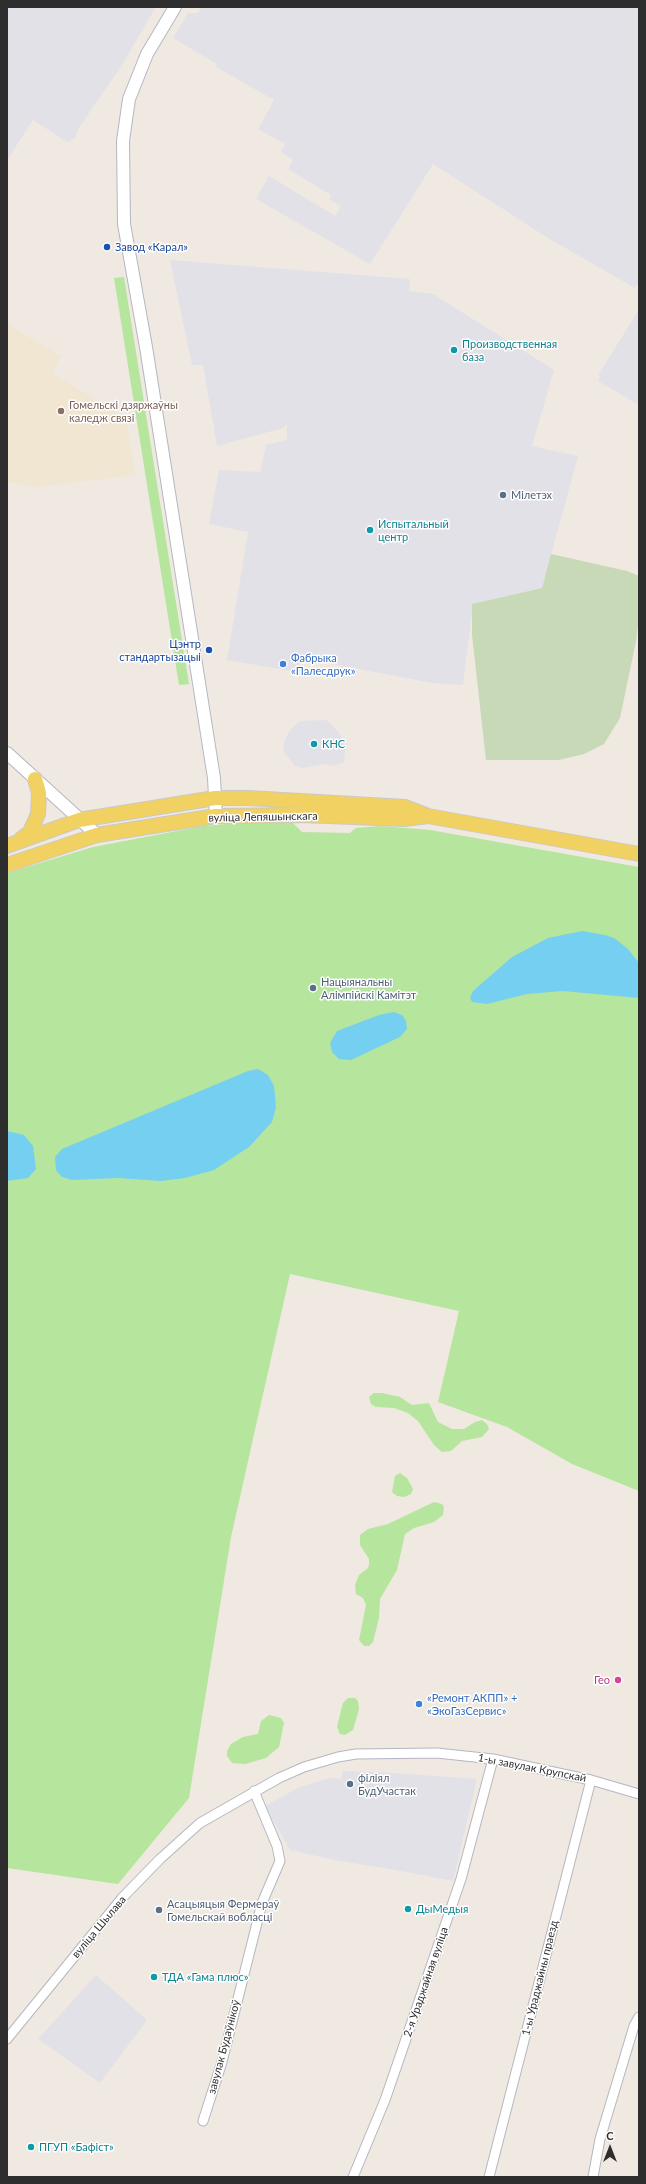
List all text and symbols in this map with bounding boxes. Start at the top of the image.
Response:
place label: Завод «Карал» [115,240,188,254]
marker: Завод «Карал» [102,242,112,252]
place label: Производственная база [462,337,557,363]
marker: Производственная база [449,345,459,355]
place label: Гомельскі дзяржаўны каледж связі [69,398,178,424]
marker: Гомельскі дзяржаўны каледж связі [56,406,66,416]
place label: Мілетэх [511,488,552,502]
marker: Мілетэх [498,490,508,500]
place label: Испытальный центр [378,517,449,543]
marker: Испытальный центр [365,525,375,535]
place label: Цэнтр стандартызацыі [119,637,201,663]
marker: Цэнтр стандартызацыі [204,645,214,655]
place label: Фабрыка «Палесдрук» [291,651,356,677]
marker: Фабрыка «Палесдрук» [278,659,288,669]
place label: КНС [322,737,345,751]
marker: КНС [309,739,319,749]
street label: вуліца Лепяшынскага [208,809,318,825]
place label: Нацыянальны Алімпійскі Камітэт [321,975,416,1001]
marker: Нацыянальны Алімпійскі Камітэт [308,983,318,993]
place label: Гео [594,1673,610,1687]
marker: Гео [613,1675,623,1685]
place label: «Ремонт АКПП» + «ЭкоГазСервис» [427,1691,517,1717]
marker: «Ремонт АКПП» + «ЭкоГазСервис» [414,1699,424,1709]
street label: 1-ы завулак Крупскай [477,1751,587,1785]
place label: філіял БудУчастак [358,1771,416,1797]
marker: філіял БудУчастак [345,1779,355,1789]
street label: вуліца Шылава [69,1893,129,1961]
place label: Асацыяцыя Фермераў Гомельскай вобласці [167,1897,279,1923]
place label: ДыМедыя [416,1902,468,1916]
marker: ДыМедыя [403,1904,413,1914]
marker: Асацыяцыя Фермераў Гомельскай вобласці [154,1905,164,1915]
street label: 1-ы Ураджайны праезд [519,1919,561,2037]
street label: 2-я Ураджайная вуліца [401,1925,451,2039]
place label: ТДА «Гама плюс» [162,1970,249,1984]
marker: ТДА «Гама плюс» [149,1972,159,1982]
street label: завулак Будаўнікоў [205,1999,243,2095]
north arrow [590,2128,630,2168]
text: С [606,2129,614,2142]
place label: ПГУП «Бафіст» [39,2140,114,2154]
marker: ПГУП «Бафіст» [26,2142,36,2152]

